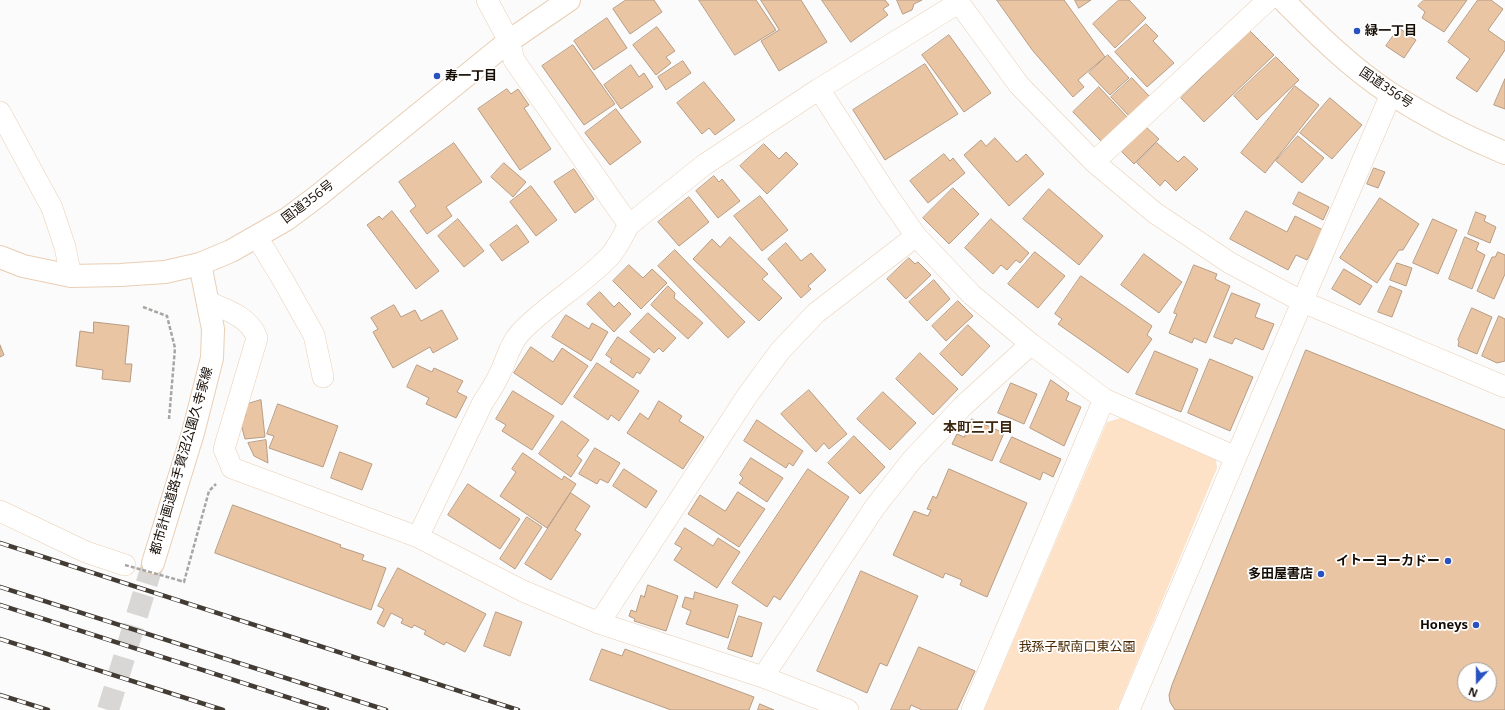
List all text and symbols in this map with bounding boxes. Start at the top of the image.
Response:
place label: 緑一丁目 [1365,23,1417,39]
marker: 緑一丁目 [1352,26,1362,36]
street label: 国道356号 [1356,64,1416,112]
place label: 寿一丁目 [445,68,497,84]
marker: 寿一丁目 [432,71,442,81]
street label: 国道356号 [279,177,337,227]
street label: 都市計画道路手賀沼公園久寺家線 [148,365,216,557]
district label: 本町三丁目 [943,420,1013,436]
place label: イトーヨーカドー [1336,553,1440,569]
marker: イトーヨーカドー [1443,556,1453,566]
place label: 多田屋書店 [1248,566,1313,582]
marker: 多田屋書店 [1316,569,1326,579]
place label: Honeys [1420,617,1468,633]
marker: Honeys [1471,620,1481,630]
park label: 我孫子駅南口東公園 [1019,639,1135,655]
north arrow [1457,662,1497,702]
text: N [1466,684,1480,701]

